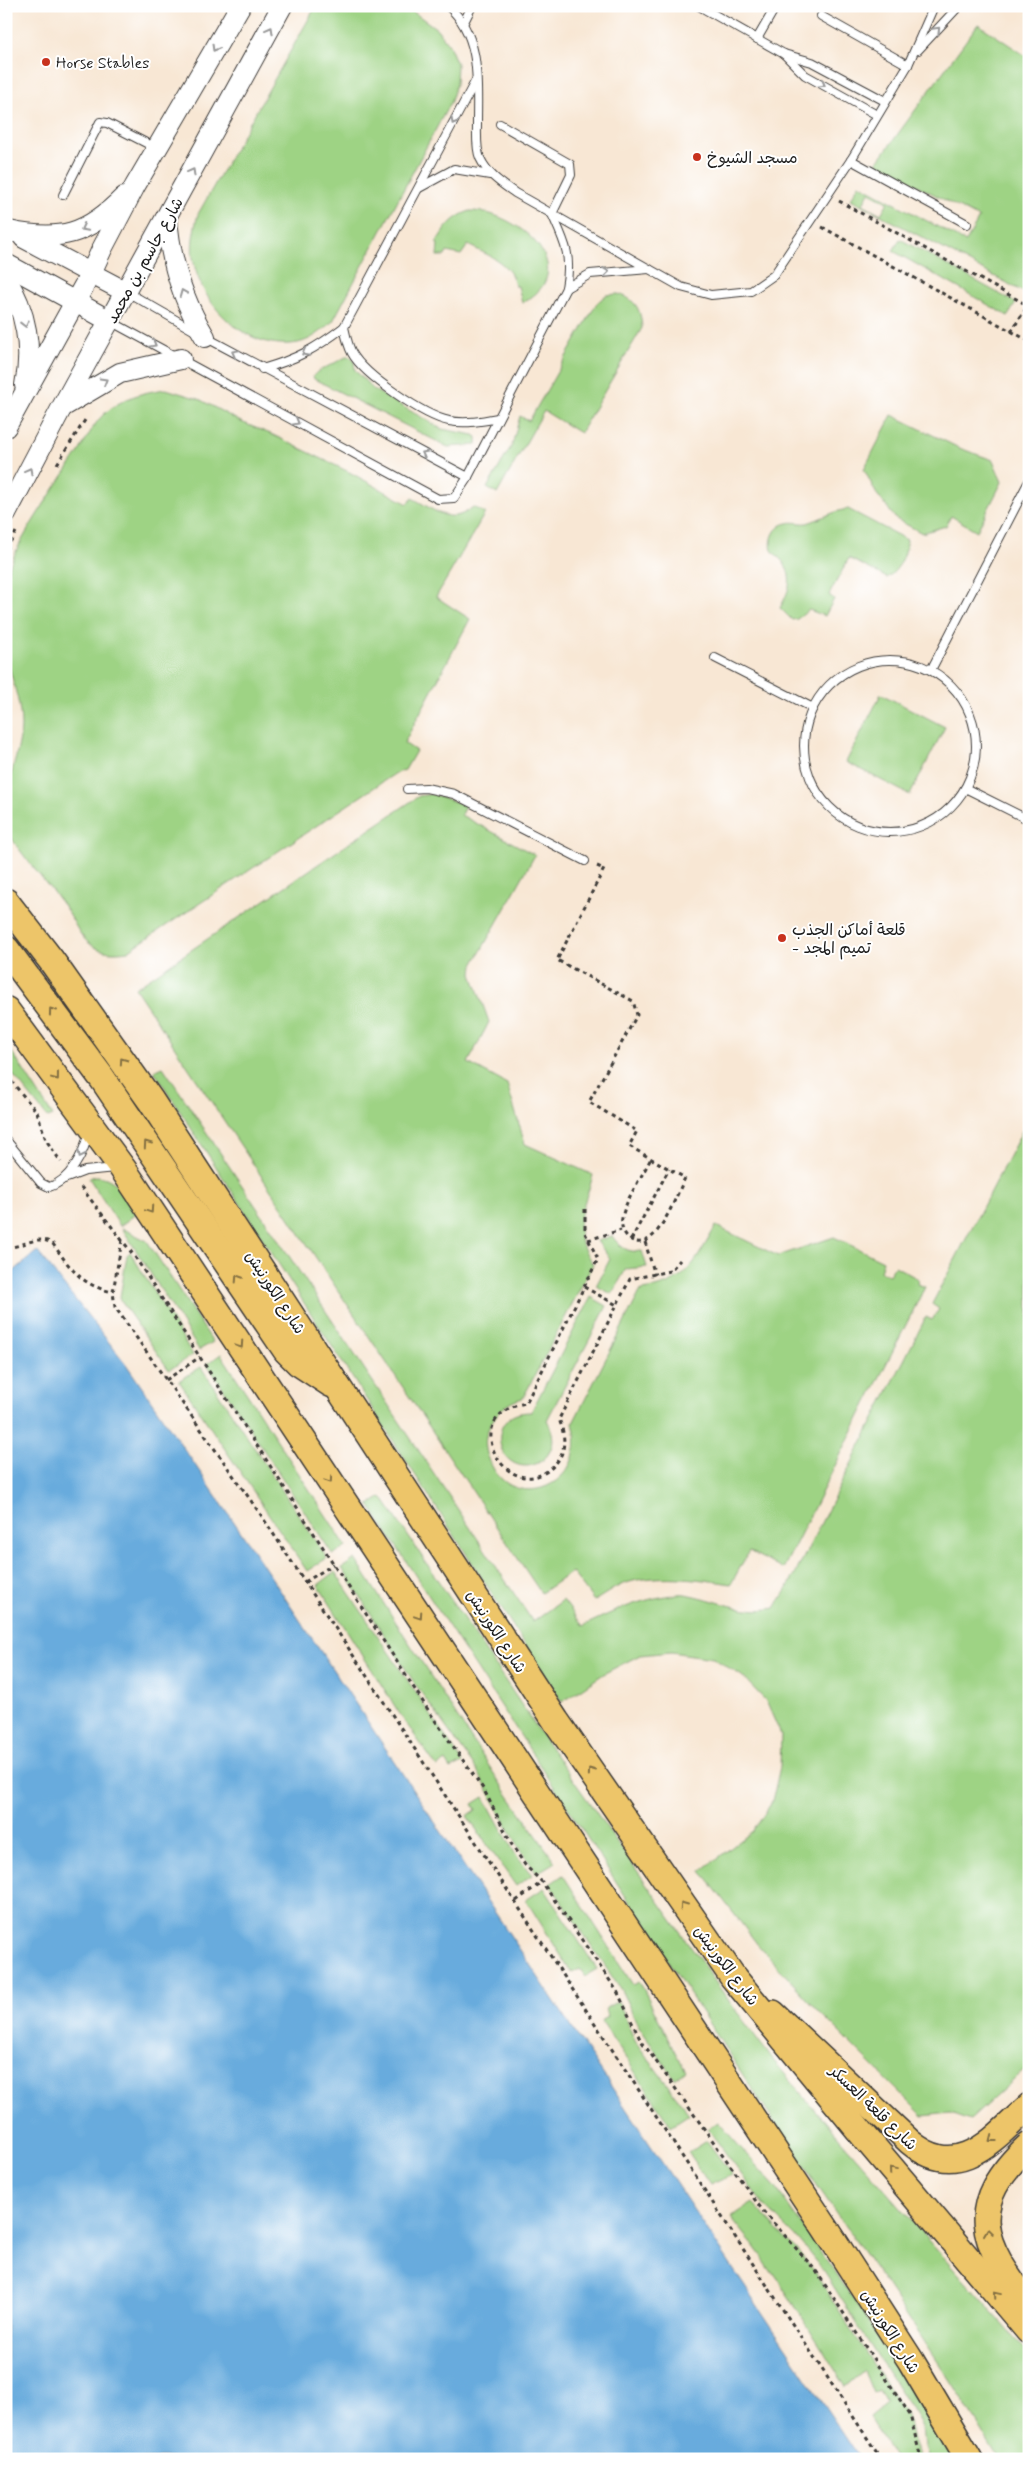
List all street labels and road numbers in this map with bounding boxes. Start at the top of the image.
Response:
street label: شارع جاسم بن محمد [102,194,190,328]
street label: شارع الكورنيش [240,1247,309,1338]
street label: شارع الكورنيش [461,1586,530,1677]
street label: شارع الكورنيش [689,1922,763,2010]
street label: شارع قلعة العسكر [823,2059,921,2155]
street label: شارع الكورنيش [856,2286,924,2378]

